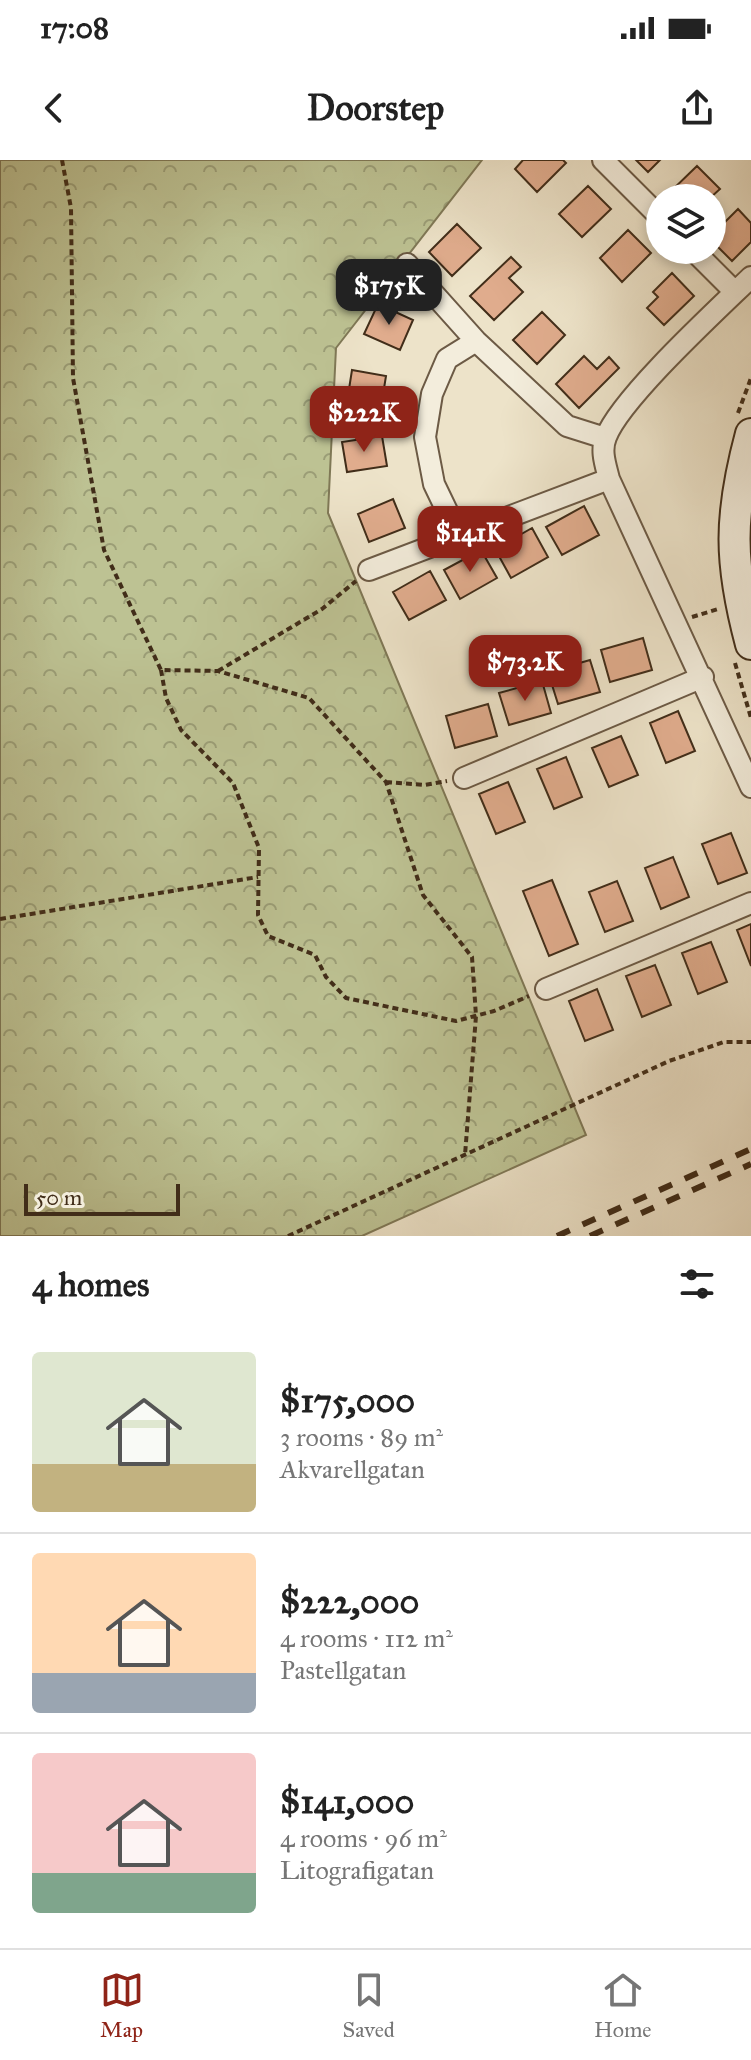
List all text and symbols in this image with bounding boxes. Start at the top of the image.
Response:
text: 17:08 [40,10,109,46]
icon: back [32,86,76,130]
text: Doorstep [307,86,444,130]
icon: share [675,86,719,130]
map controls [646,184,726,264]
button: layers [646,184,726,264]
pin: $175K [333,259,445,327]
text: $175K [354,269,424,301]
pin: $222K [308,386,420,454]
text: $222K [328,396,400,428]
pin: $141K [414,506,526,574]
text: $141K [435,516,505,548]
pin: $73.2K [460,635,590,703]
text: $73.2K [487,645,563,677]
scale bar [24,1180,180,1216]
text: 50 m [36,1184,82,1211]
icon: filters [675,1262,719,1306]
text: 4 homes [32,1264,149,1305]
text: $175,000 [280,1380,415,1421]
icon: home [96,1384,192,1480]
text: 3 rooms · 89 m² [280,1421,443,1453]
text: Akvarellgatan [280,1453,425,1485]
text: $222,000 [280,1581,419,1622]
icon: home [96,1585,192,1681]
text: 4 rooms · 112 m² [280,1622,453,1654]
text: Pastellgatan [280,1654,406,1686]
text: $141,000 [280,1781,414,1822]
icon: home [96,1785,192,1881]
text: 4 rooms · 96 m² [280,1822,447,1854]
text: Litografigatan [280,1854,434,1886]
tab: Map [100,1968,144,2043]
tab: Saved [343,1968,395,2043]
tab: Home [594,1968,651,2043]

